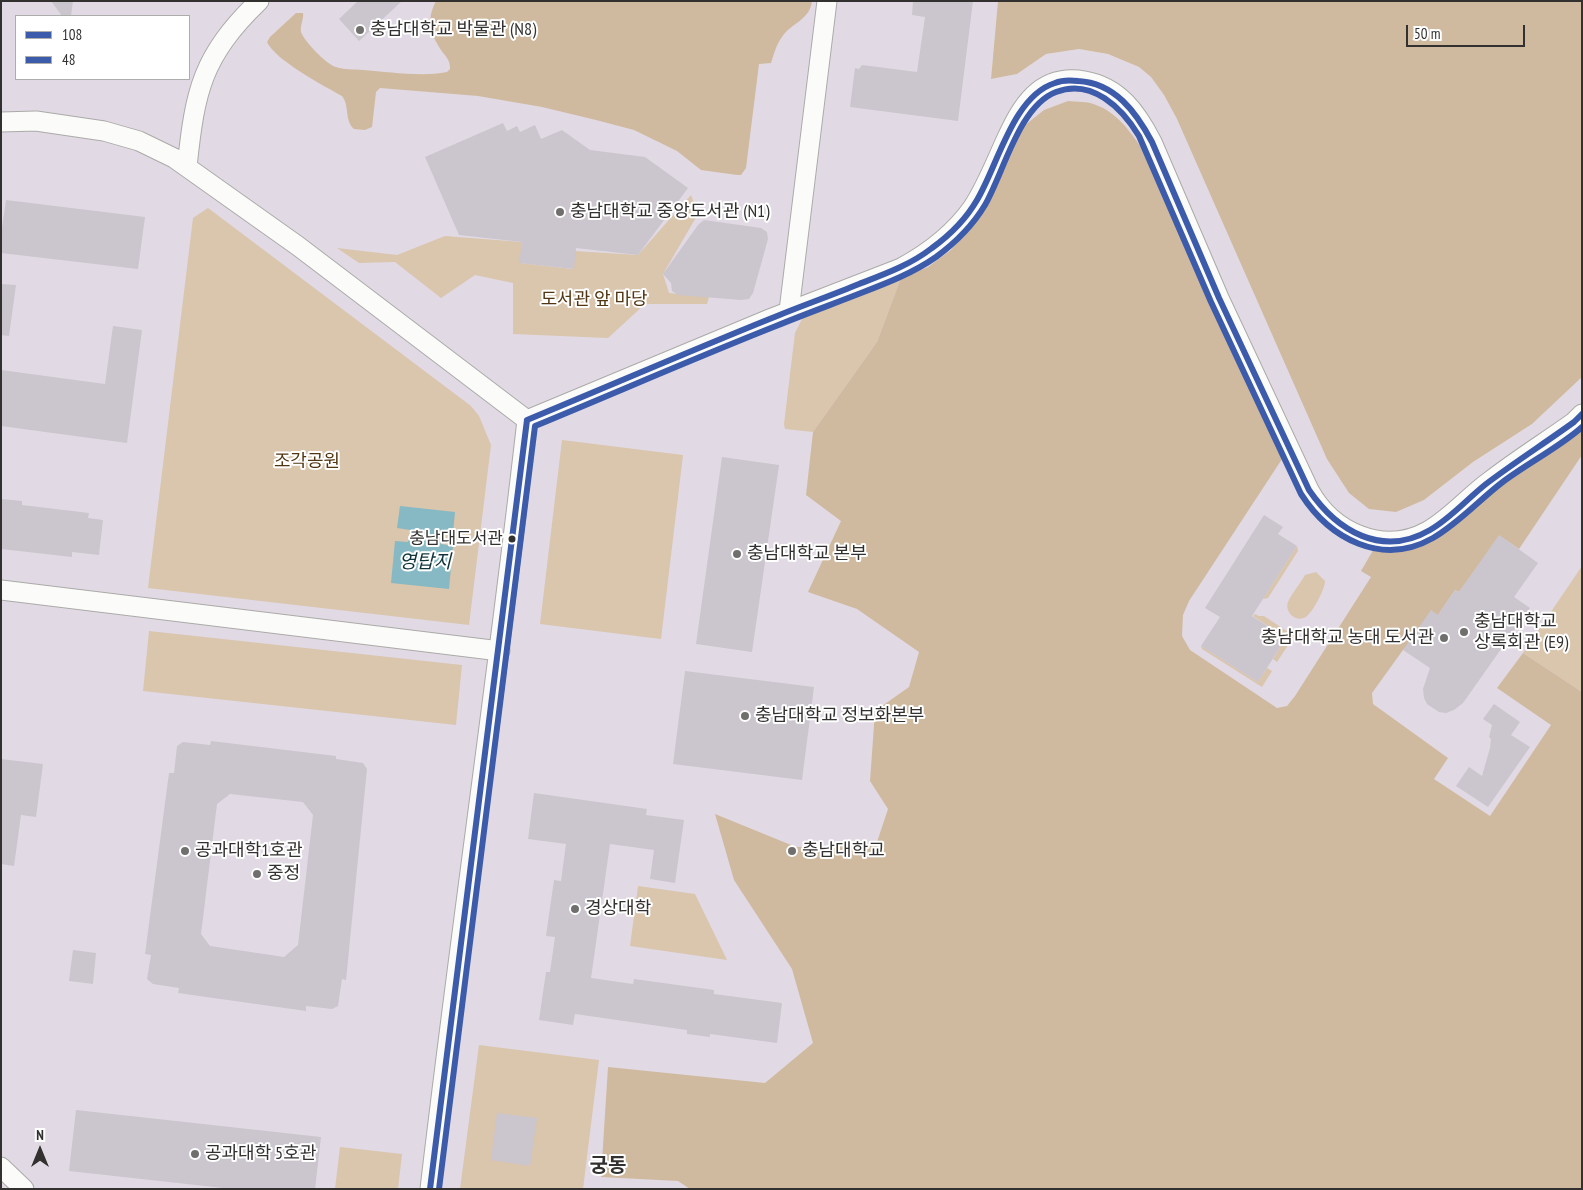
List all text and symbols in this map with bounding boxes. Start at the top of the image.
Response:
legend [15,15,190,80]
scale bar [1408,15,1527,47]
place label: 충남대학교 박물관 (N8) [370,19,536,41]
marker: 충남대학교 박물관 (N8) [354,24,366,36]
text: 50 m [1414,24,1440,43]
text: 108 [62,25,82,44]
text: 48 [62,50,76,69]
place label: 충남대학교 중앙도서관 (N1) [570,201,769,223]
marker: 충남대학교 중앙도서관 (N1) [554,206,566,218]
park label: 도서관 앞 마당 [541,289,647,311]
park label: 조각공원 [274,451,340,473]
place label: 충남대도서관 [409,529,503,549]
marker: 충남대도서관 [507,534,517,544]
place label: 충남대학교 본부 [747,543,867,565]
marker: 충남대학교 본부 [731,548,743,560]
water label: 영탑지 [399,552,451,574]
place label: 충남대학교 상록회관 (E9) [1474,611,1568,654]
marker: 충남대학교 상록회관 (E9) [1458,626,1470,638]
place label: 충남대학교 농대 도서관 [1261,627,1434,649]
marker: 충남대학교 농대 도서관 [1438,632,1450,644]
place label: 충남대학교 정보화본부 [755,705,924,727]
marker: 충남대학교 정보화본부 [739,710,751,722]
place label: 공과대학1호관 [195,840,302,862]
place label: 충남대학교 [802,840,885,862]
marker: 공과대학1호관 [179,845,191,857]
marker: 충남대학교 [786,845,798,857]
place label: 중정 [267,863,300,885]
marker: 중정 [251,868,263,880]
place label: 경상대학 [585,898,651,920]
marker: 경상대학 [569,903,581,915]
north arrow [15,1125,65,1175]
text: N [36,1126,44,1144]
place label: 공과대학 5호관 [205,1143,316,1165]
marker: 공과대학 5호관 [189,1148,201,1160]
district label: 궁동 [590,1154,626,1178]

